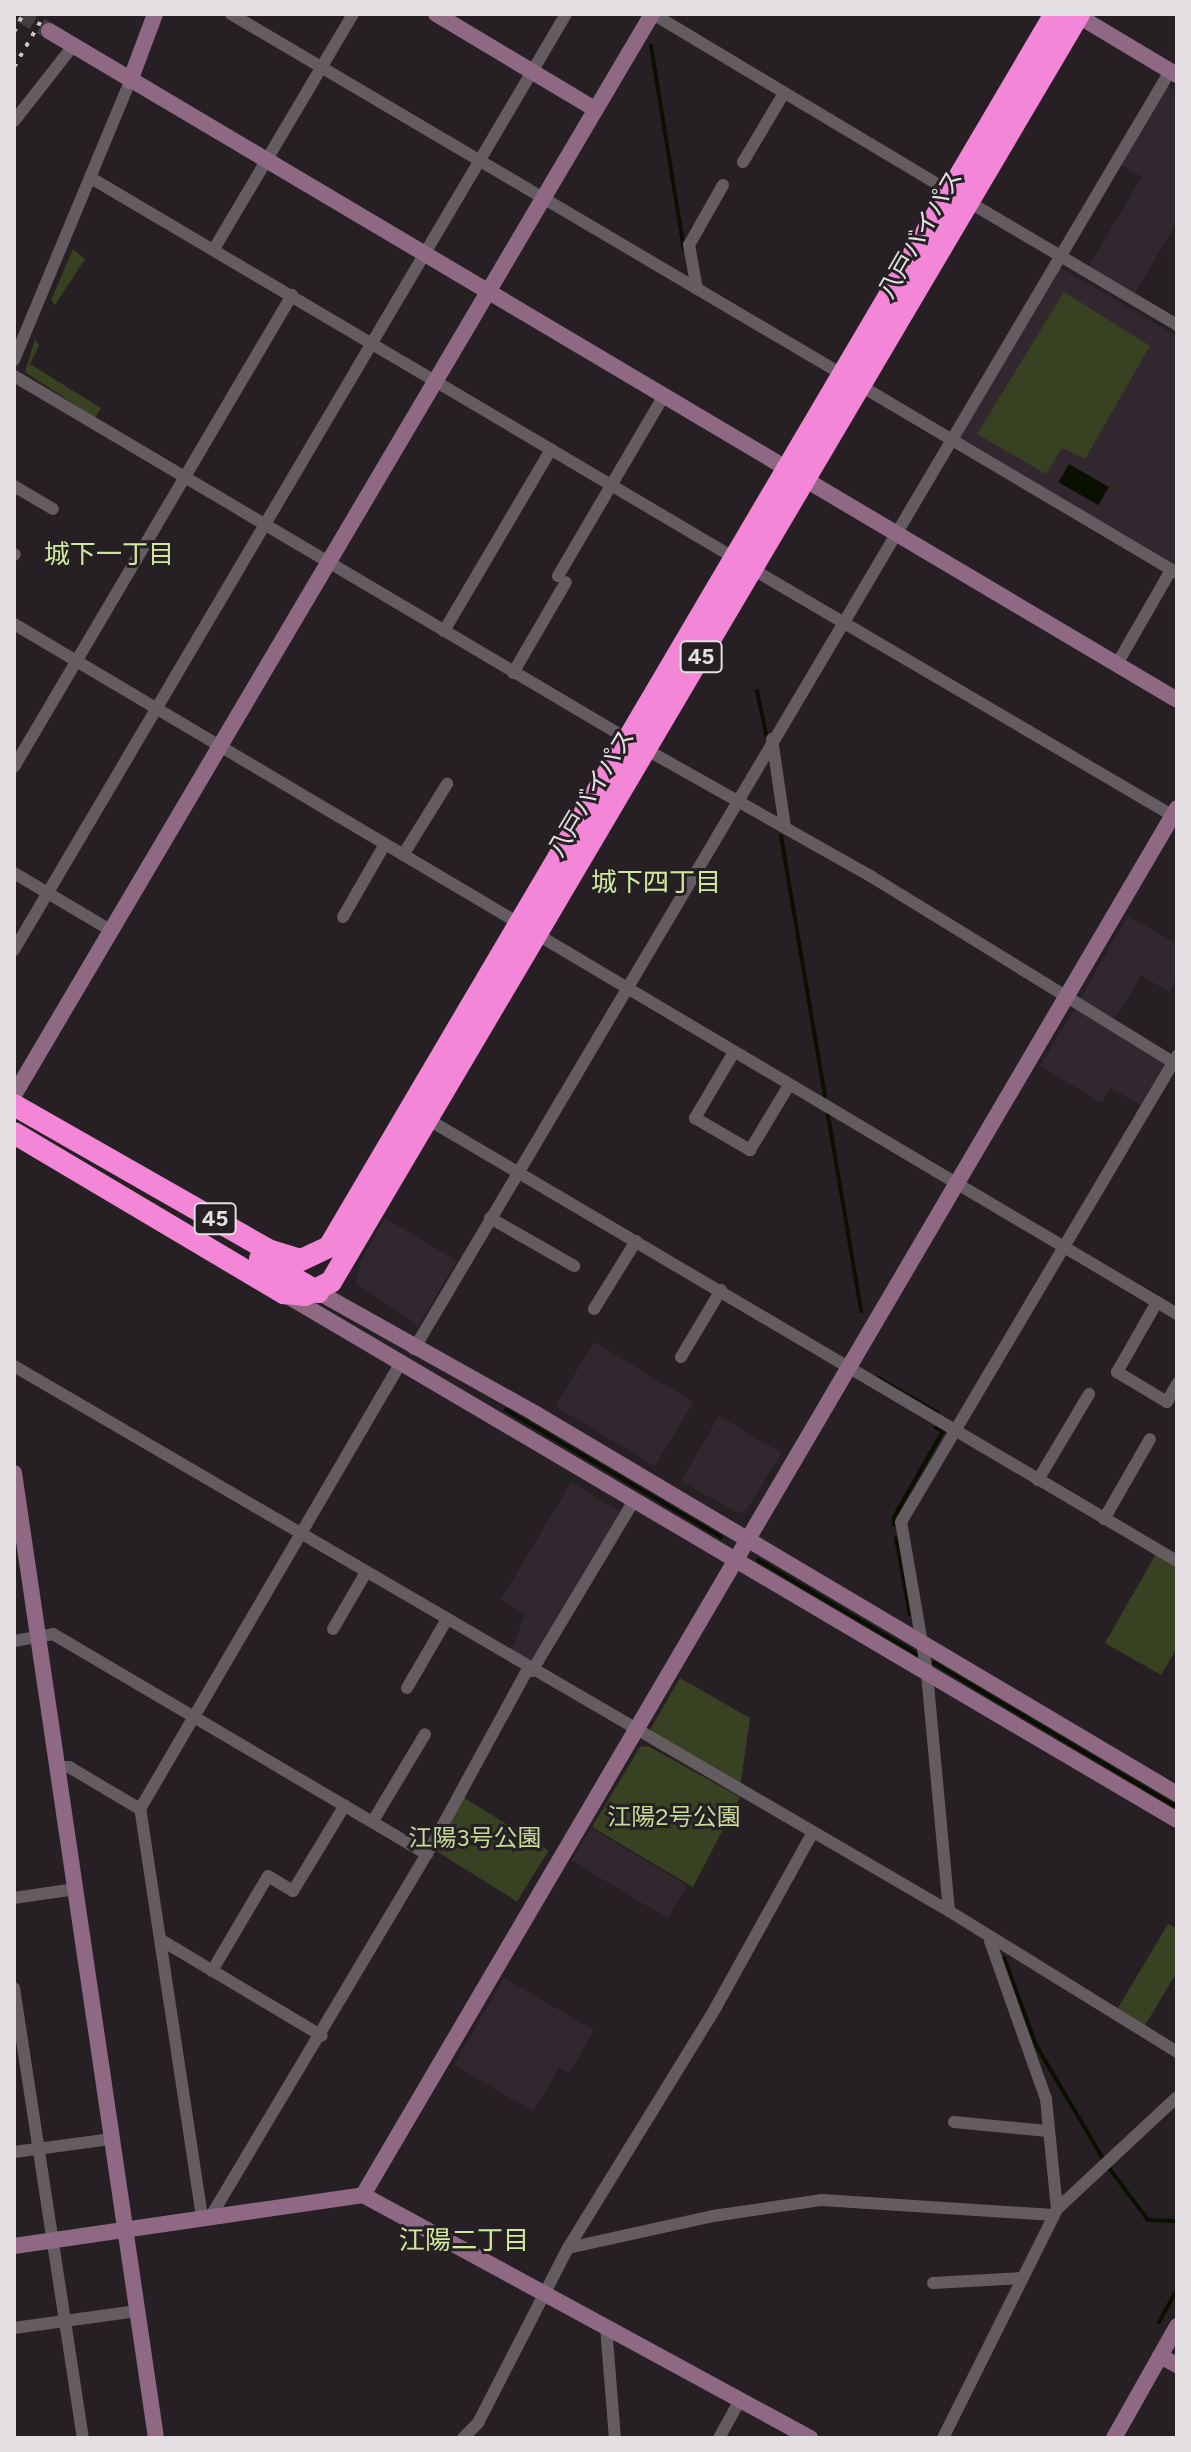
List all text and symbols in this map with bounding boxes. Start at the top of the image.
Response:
street label: 八戸バイパス [872,164,968,304]
district label: 城下一丁目 [44,539,174,571]
road number: 45 [679,639,723,675]
street label: 八戸バイパス [542,724,640,862]
district label: 城下四丁目 [591,867,721,899]
road number: 45 [193,1201,237,1237]
park label: 江陽2号公園 [607,1803,741,1831]
park label: 江陽3号公園 [408,1824,542,1852]
district label: 江陽二丁目 [399,2225,529,2257]

